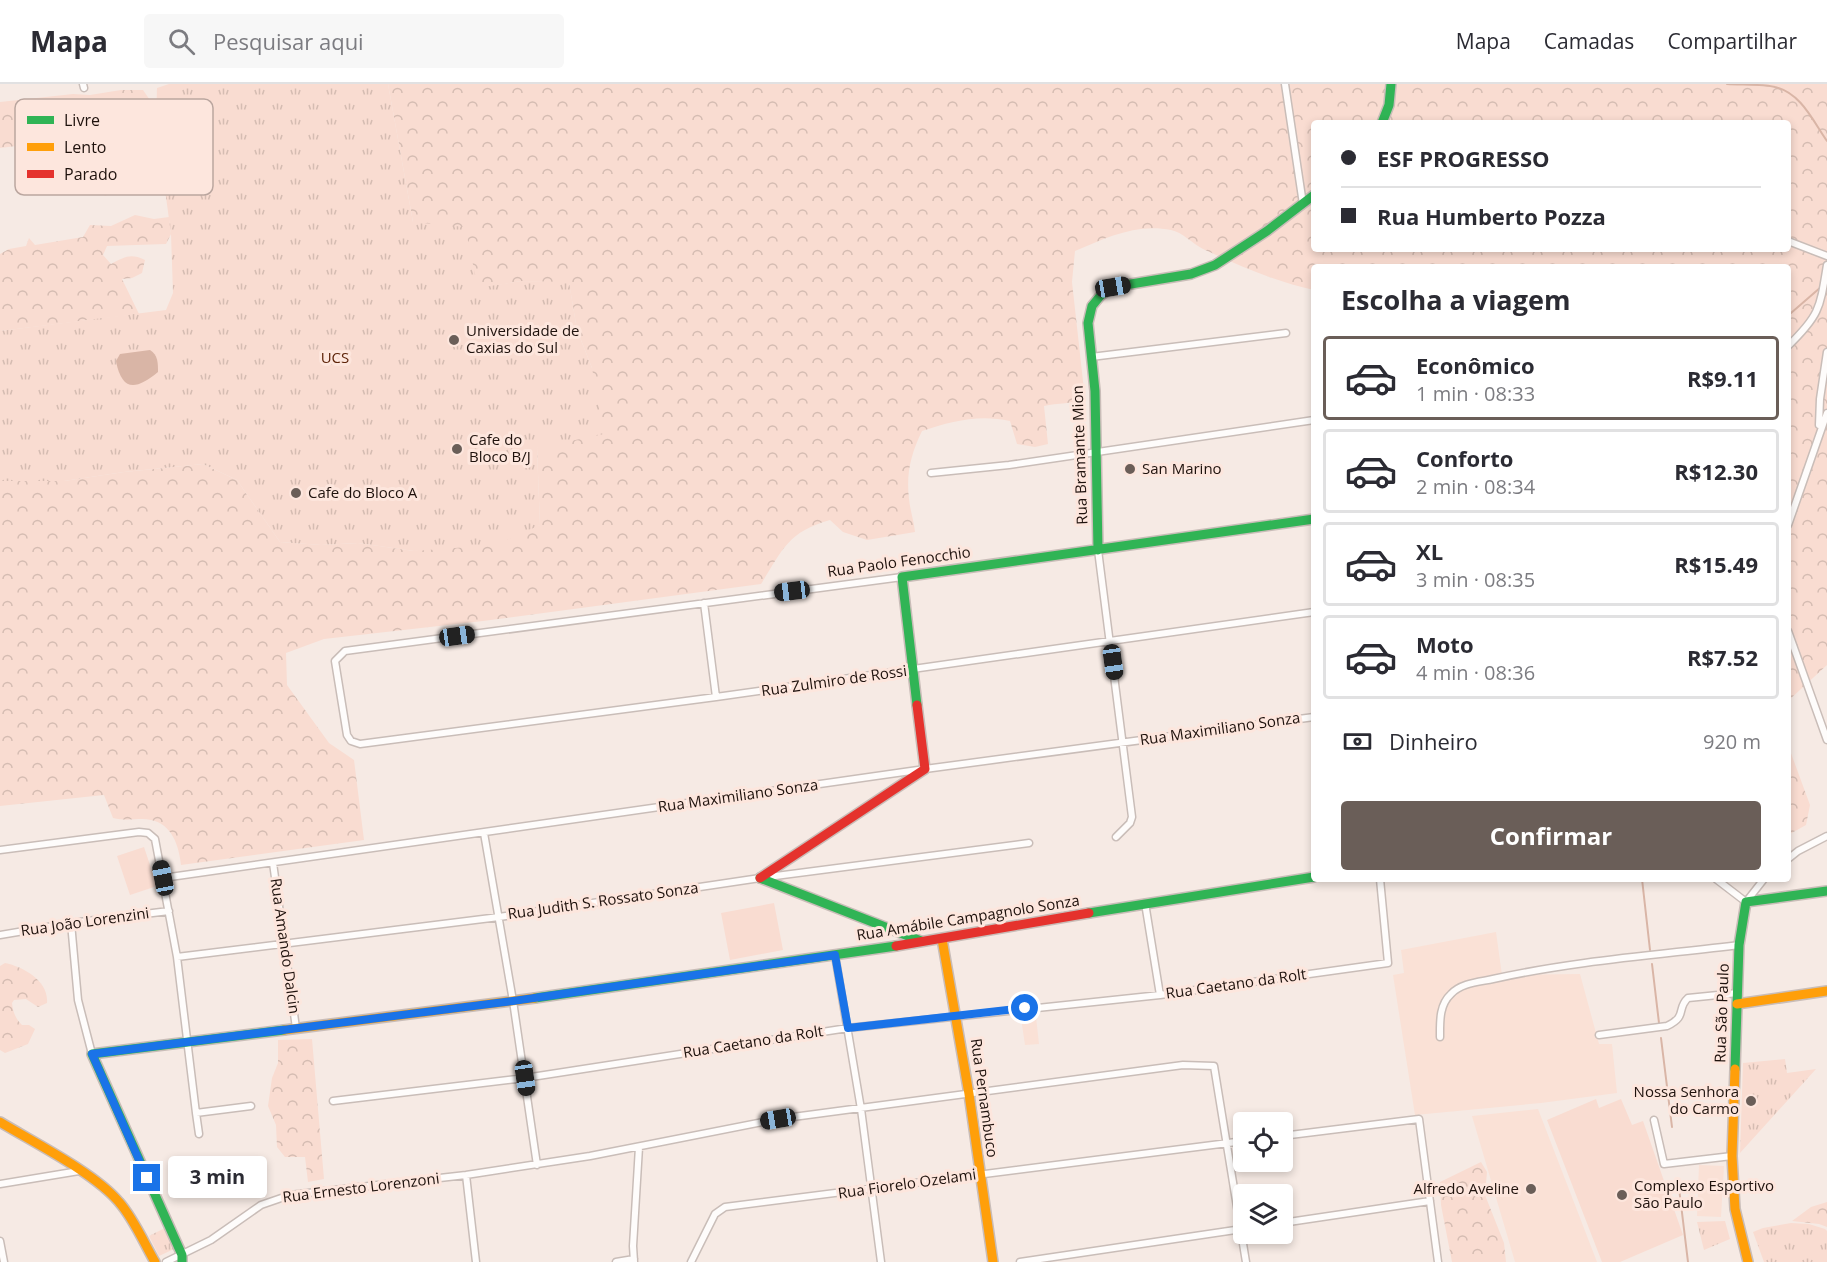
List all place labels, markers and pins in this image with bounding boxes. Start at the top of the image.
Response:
place label: Universidade de Caxias do Sul [466,320,580,357]
marker: Universidade de Caxias do Sul [447,333,461,347]
place label: Cafe do Bloco B/J [469,429,531,466]
marker: Cafe do Bloco B/J [450,442,464,456]
place label: San Marino [1142,458,1222,478]
marker: San Marino [1123,462,1137,476]
place label: Cafe do Bloco A [308,482,418,502]
marker: Cafe do Bloco A [289,486,303,500]
place label: Nossa Senhora do Carmo [1634,1081,1739,1118]
marker: Nossa Senhora do Carmo [1744,1094,1758,1108]
place label: Complexo Esportivo São Paulo [1634,1175,1774,1212]
place label: Alfredo Aveline [1413,1178,1519,1198]
marker: Alfredo Aveline [1524,1182,1538,1196]
marker: Complexo Esportivo São Paulo [1615,1188,1629,1202]

